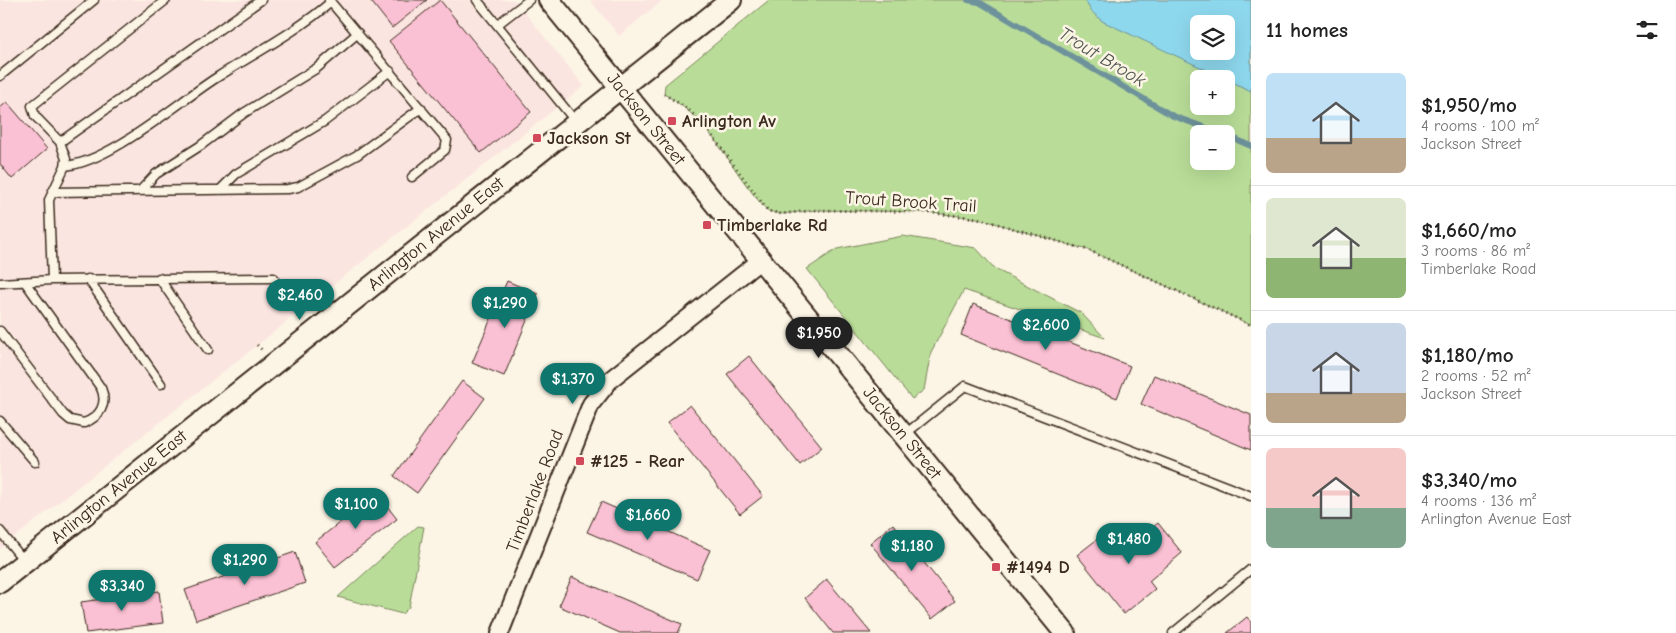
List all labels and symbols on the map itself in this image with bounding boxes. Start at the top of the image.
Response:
water label: Trout Brook [1055,23,1150,92]
street label: Jackson Street [602,69,690,170]
place label: Arlington Av [682,111,776,132]
marker: Arlington Av [666,115,678,127]
place label: Jackson St [547,128,632,149]
marker: Jackson St [531,132,543,144]
street label: Arlington Avenue East [364,172,509,295]
street label: Trout Brook Trail [845,187,977,217]
place label: Timberlake Rd [717,215,828,236]
marker: Timberlake Rd [701,219,713,231]
pin: $2,460 [259,278,341,321]
pin: $1,290 [464,286,546,329]
pin: $2,600 [1005,308,1087,351]
pin: $1,950 [778,316,860,359]
pin: $1,370 [532,362,614,405]
street label: Jackson Street [858,383,946,484]
street label: Arlington Avenue East [47,425,192,548]
street label: Timberlake Road [502,427,568,555]
place label: #125 - Rear [590,451,685,472]
marker: #125 - Rear [574,455,586,467]
pin: $1,100 [315,488,397,530]
pin: $1,660 [607,498,689,541]
pin: $1,480 [1088,522,1170,565]
pin: $1,180 [871,530,953,572]
pin: $1,290 [204,544,286,586]
place label: #1494 D [1006,557,1070,578]
marker: #1494 D [990,561,1002,573]
pin: $3,340 [81,570,163,612]

